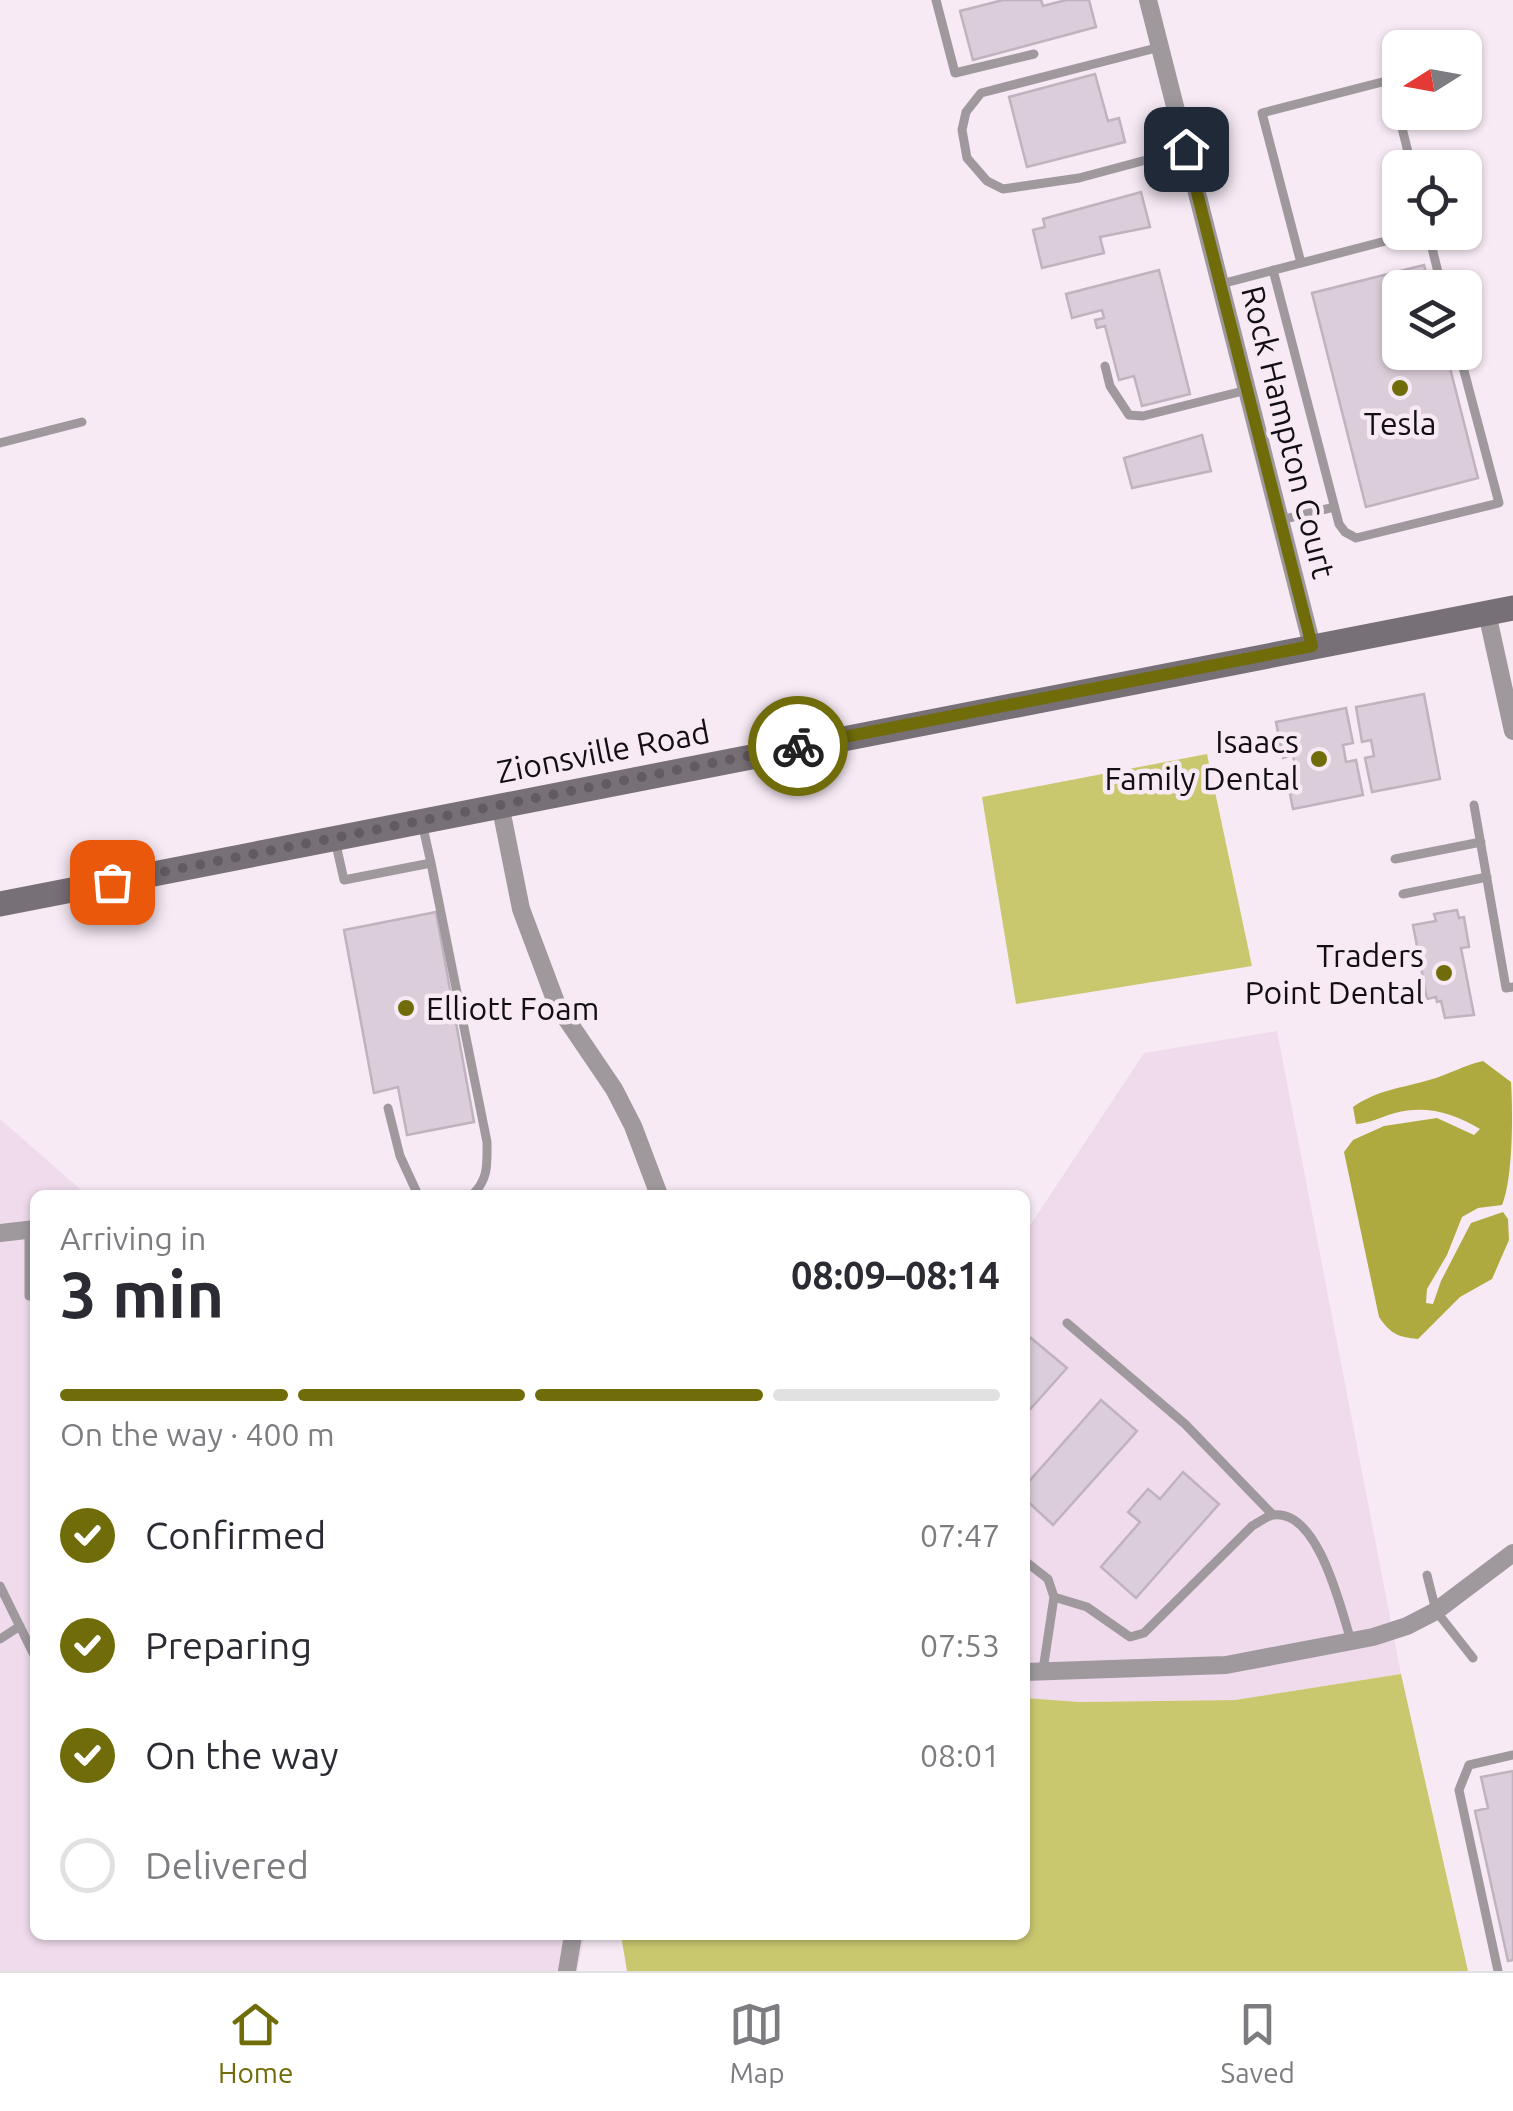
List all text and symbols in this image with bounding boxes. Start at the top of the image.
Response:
north arrow [1382,30,1482,130]
map controls [1382,30,1482,370]
pin [1144,107,1229,192]
icon: home [1159,122,1214,177]
button: locate [1382,150,1482,250]
button: layers [1382,270,1482,370]
street label: Rock Hampton Court [1235,282,1343,582]
marker: Tesla [1389,377,1411,399]
place label: Tesla [1364,405,1436,441]
courier [748,696,848,796]
street label: Zionsville Road [494,713,712,789]
icon: bike [771,719,826,774]
place label: Isaacs Family Dental [1105,723,1299,796]
marker: Isaacs Family Dental [1308,748,1330,770]
pin [70,840,155,925]
icon: bag [85,855,140,910]
place label: Traders Point Dental [1245,937,1424,1010]
marker: Traders Point Dental [1433,962,1455,984]
place label: Elliott Foam [426,990,599,1026]
marker: Elliott Foam [395,997,417,1019]
text: Arriving in [60,1220,206,1256]
text: 08:09–08:14 [791,1254,1000,1296]
text: 3 min [60,1257,224,1330]
text: On the way · 400 m [60,1416,335,1452]
icon: check [60,1508,115,1563]
text: Confirmed [145,1514,326,1556]
text: 07:47 [920,1517,1000,1553]
icon: check [60,1618,115,1673]
text: Preparing [145,1624,312,1666]
text: 07:53 [920,1627,1000,1663]
icon: check [60,1728,115,1783]
text: On the way [145,1734,338,1776]
text: 08:01 [920,1737,1000,1773]
text: Delivered [145,1844,309,1886]
tab: Home [218,1997,294,2088]
tab: Map [729,1997,785,2088]
tab: Saved [1220,1997,1295,2088]

